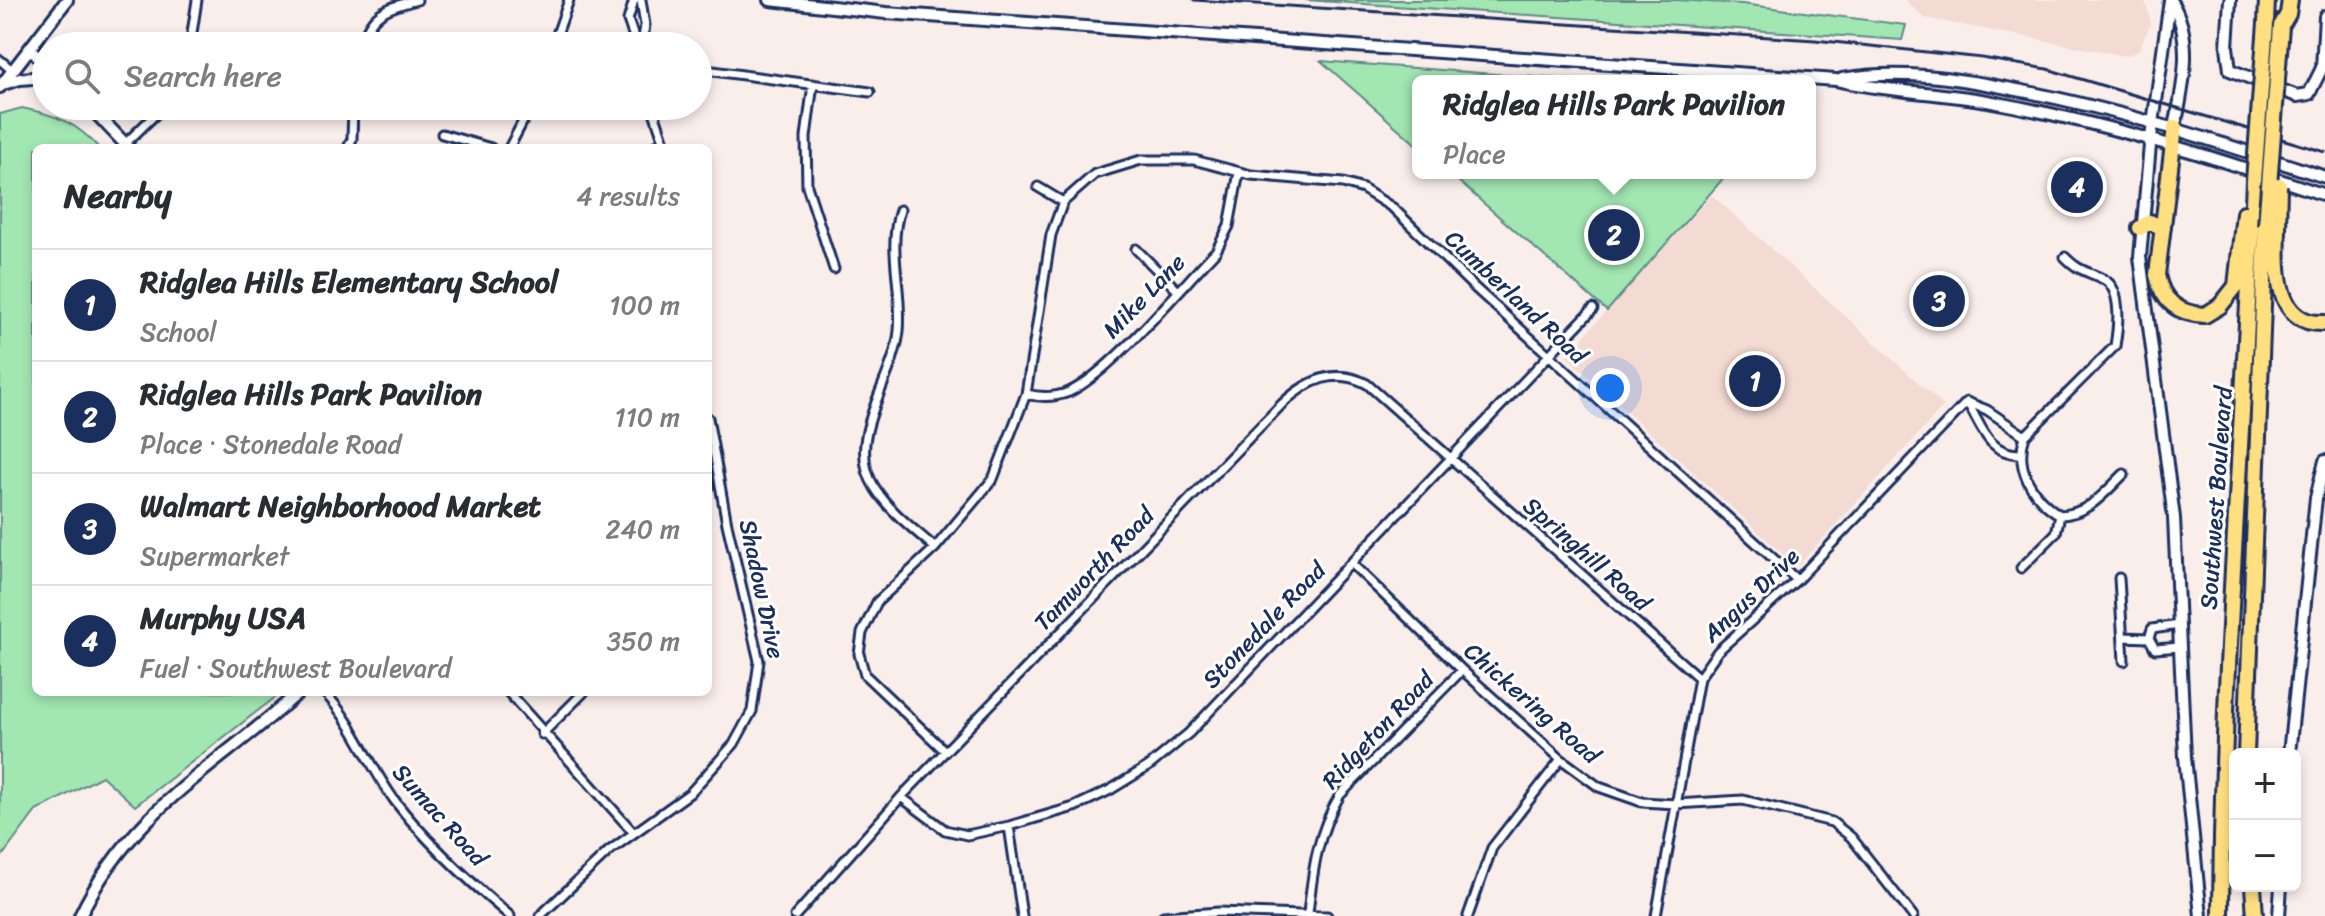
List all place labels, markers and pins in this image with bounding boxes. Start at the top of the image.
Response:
pin: 4 [2051,157,2103,217]
pin: 2 [1588,205,1640,265]
pin: 3 [1913,271,1965,331]
pin: 1 [1729,351,1781,411]

